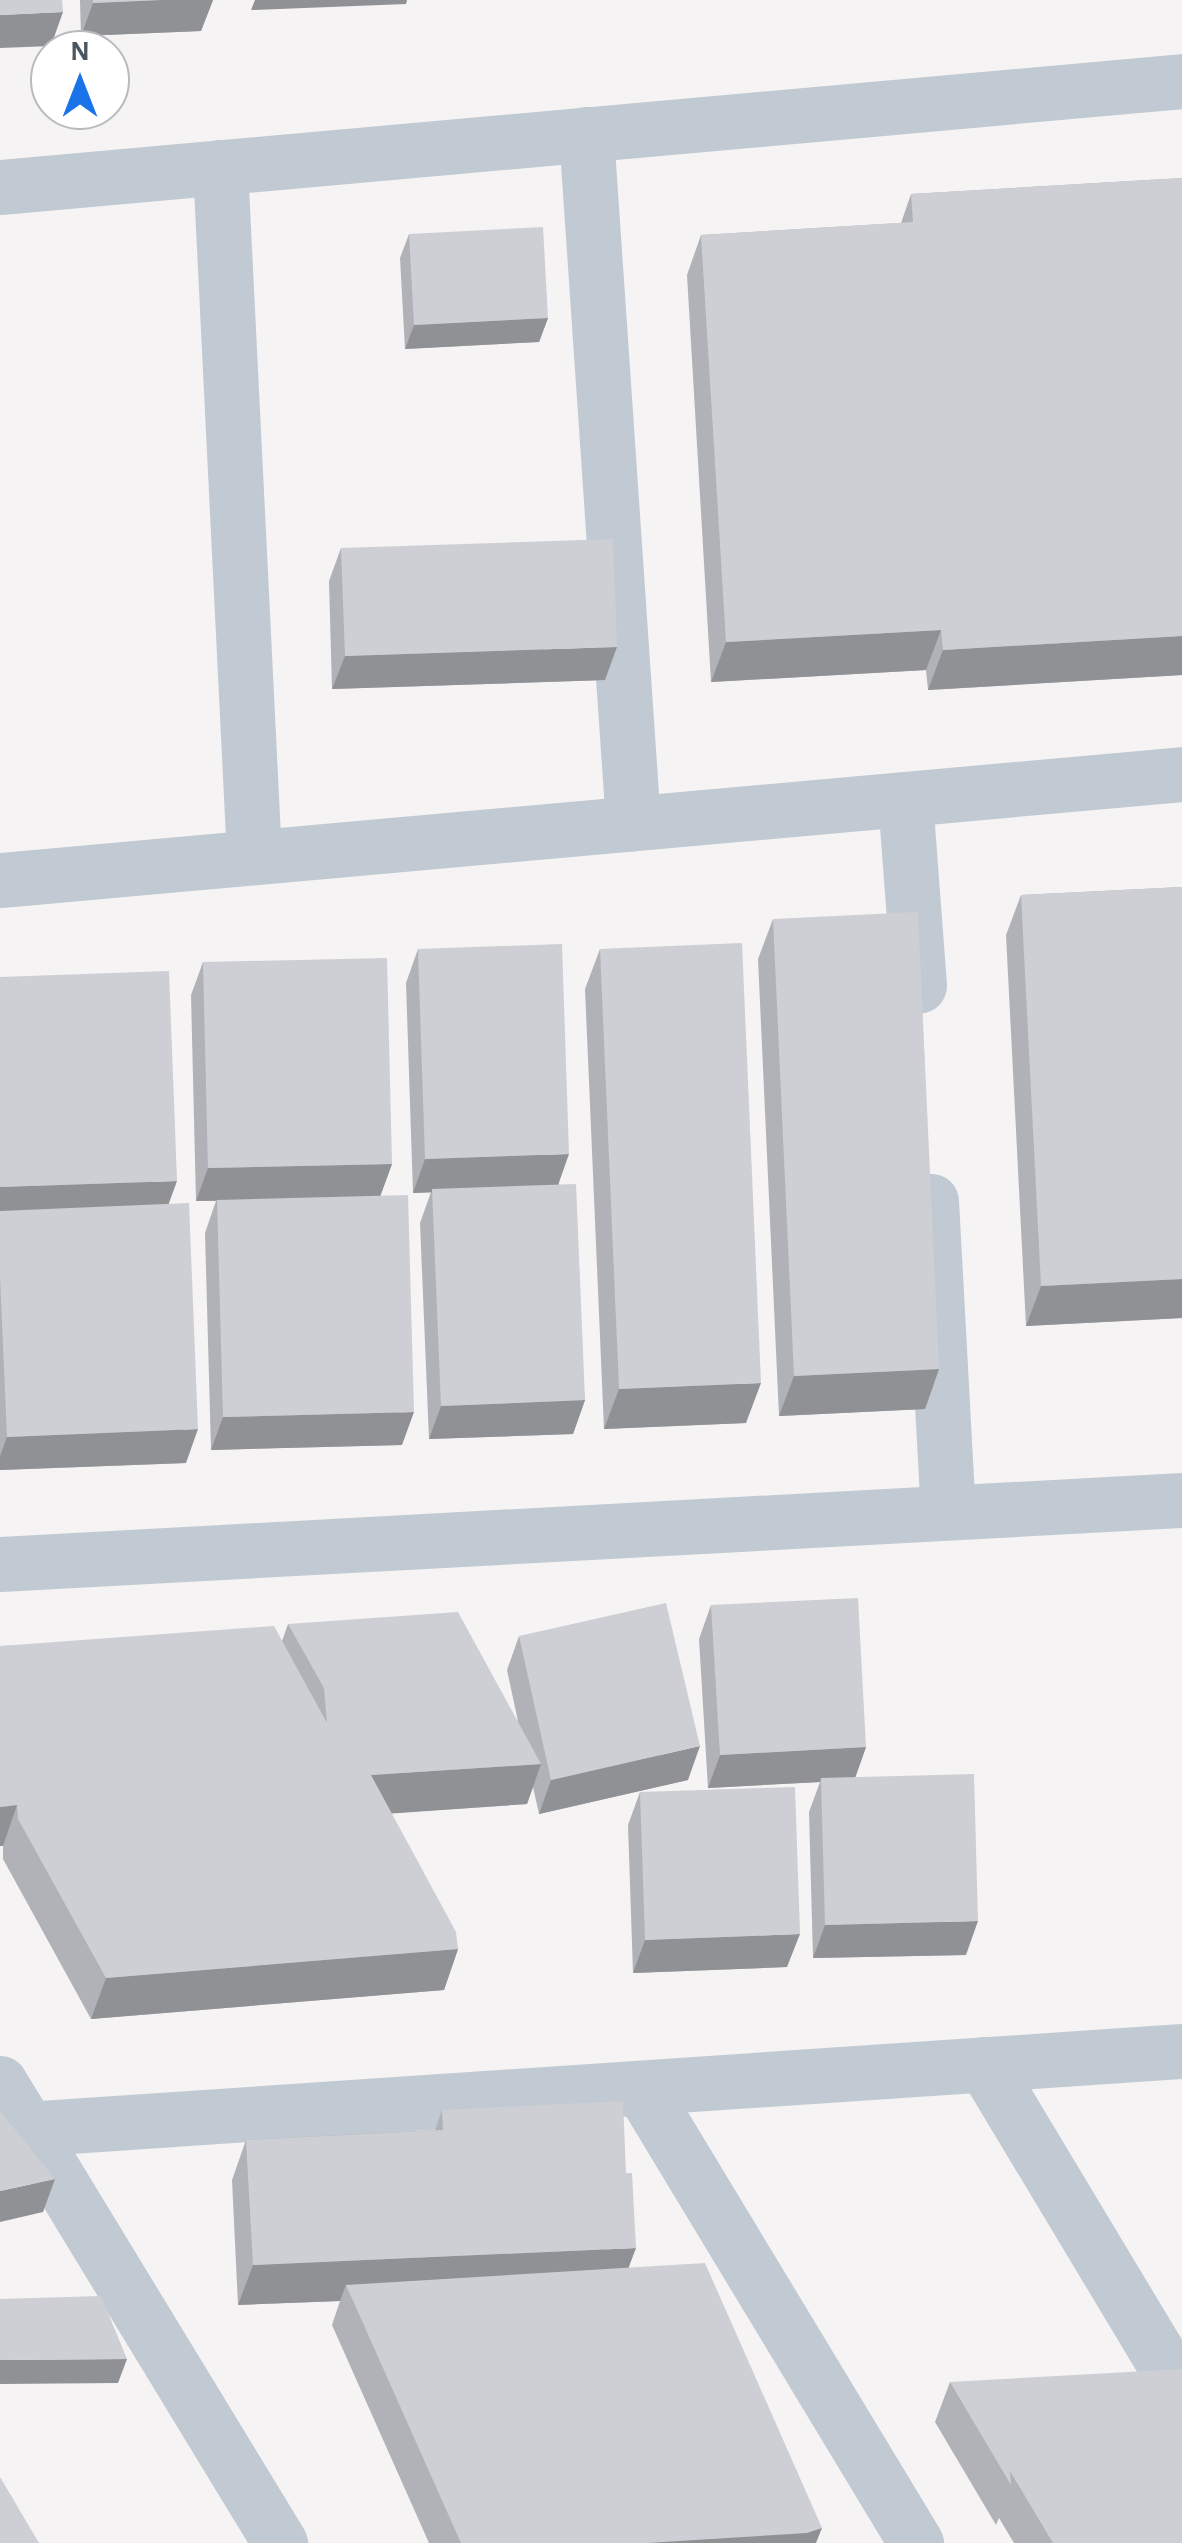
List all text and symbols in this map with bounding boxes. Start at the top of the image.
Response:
north arrow [30,30,130,130]
text: N [70,38,90,66]

